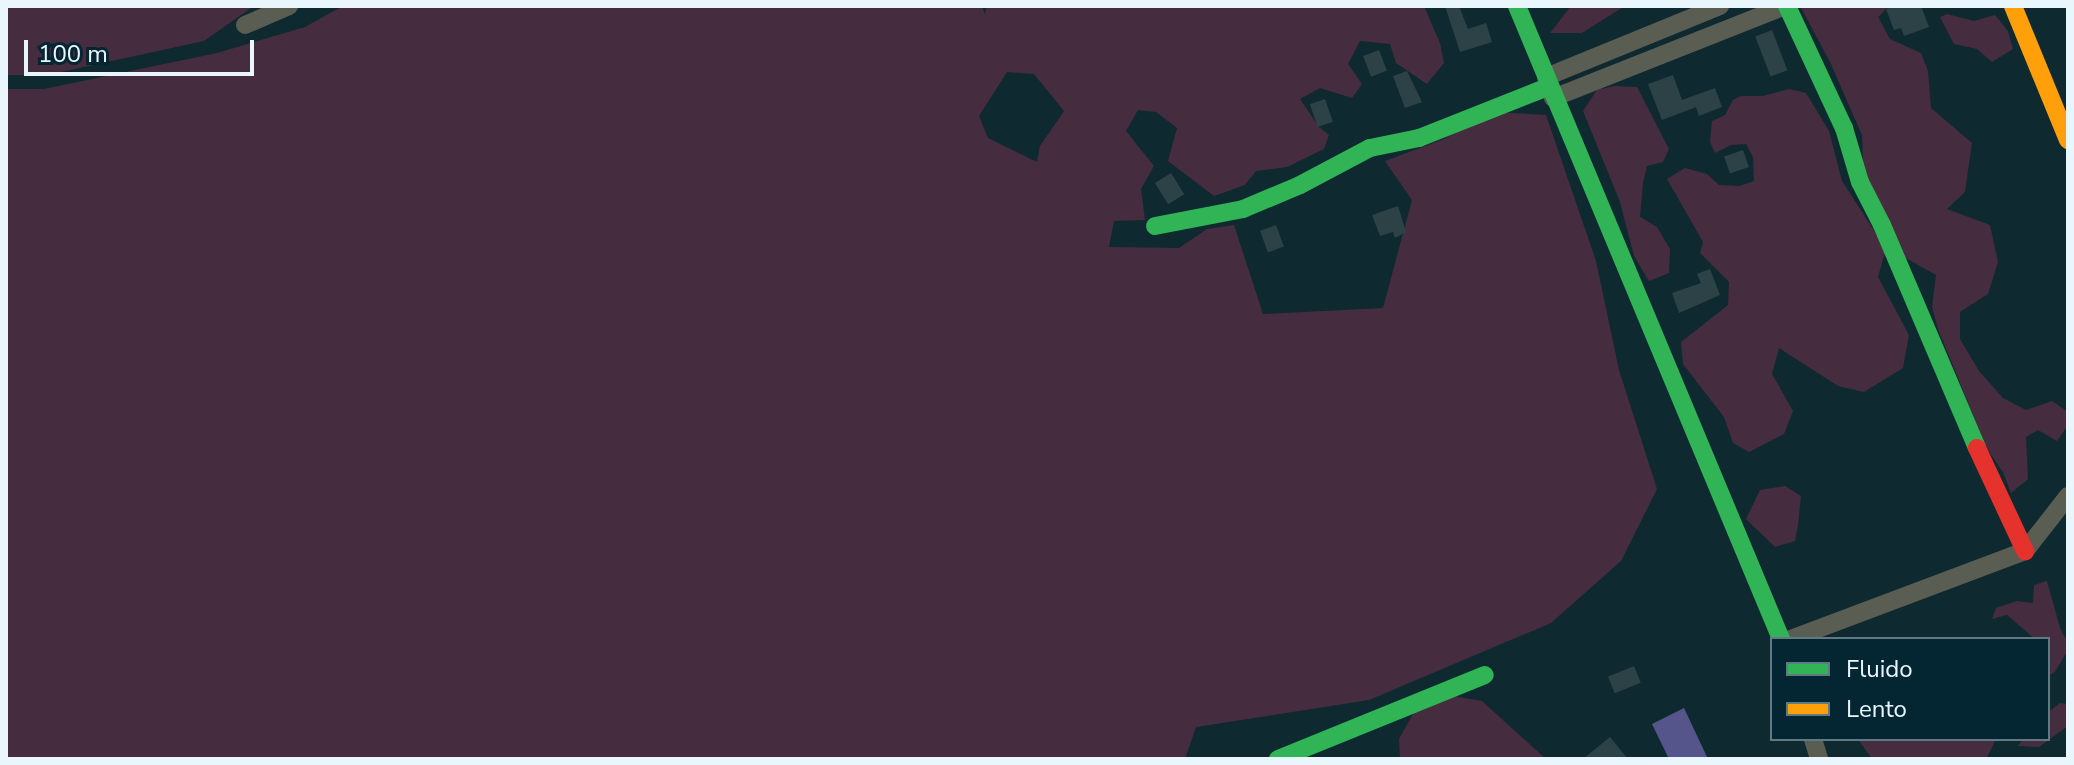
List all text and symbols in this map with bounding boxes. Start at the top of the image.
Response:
scale bar [28,24,258,74]
text: 100 m [38,38,108,70]
legend [1770,637,2050,741]
text: Fluido [1846,653,1913,685]
text: Lento [1846,693,1907,725]

